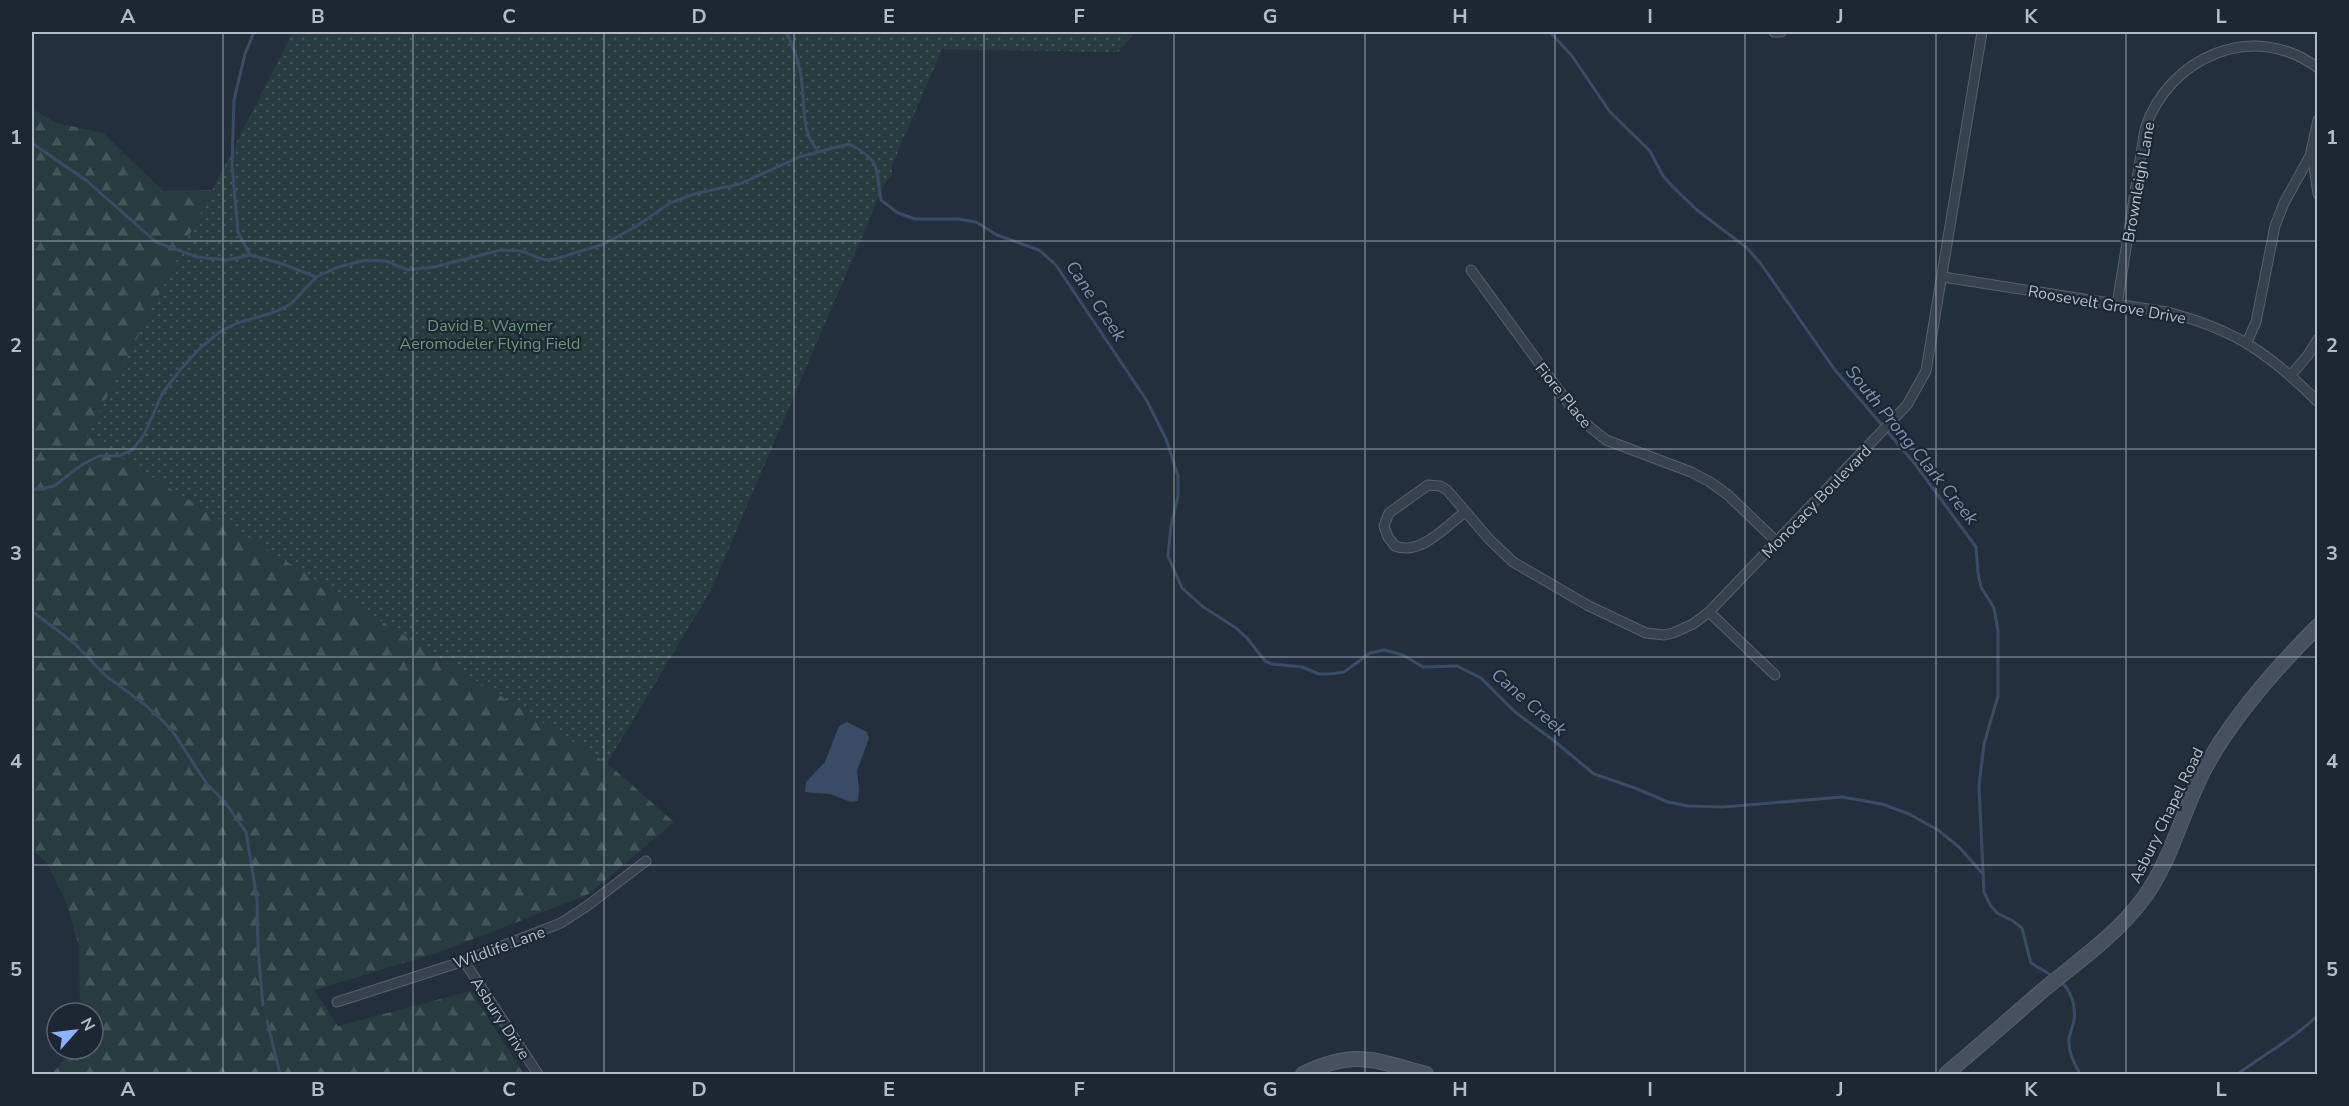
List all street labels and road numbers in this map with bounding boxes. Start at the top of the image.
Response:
street label: Brownleigh Lane [2118,120,2160,244]
street label: Roosevelt Grove Drive [2026,280,2188,330]
street label: Fiore Place [1530,358,1597,433]
street label: Monocacy Boulevard [1757,440,1877,563]
street label: Asbury Chapel Road [2124,744,2209,887]
street label: Wildlife Lane [450,921,548,975]
street label: Asbury Drive [465,973,535,1064]

